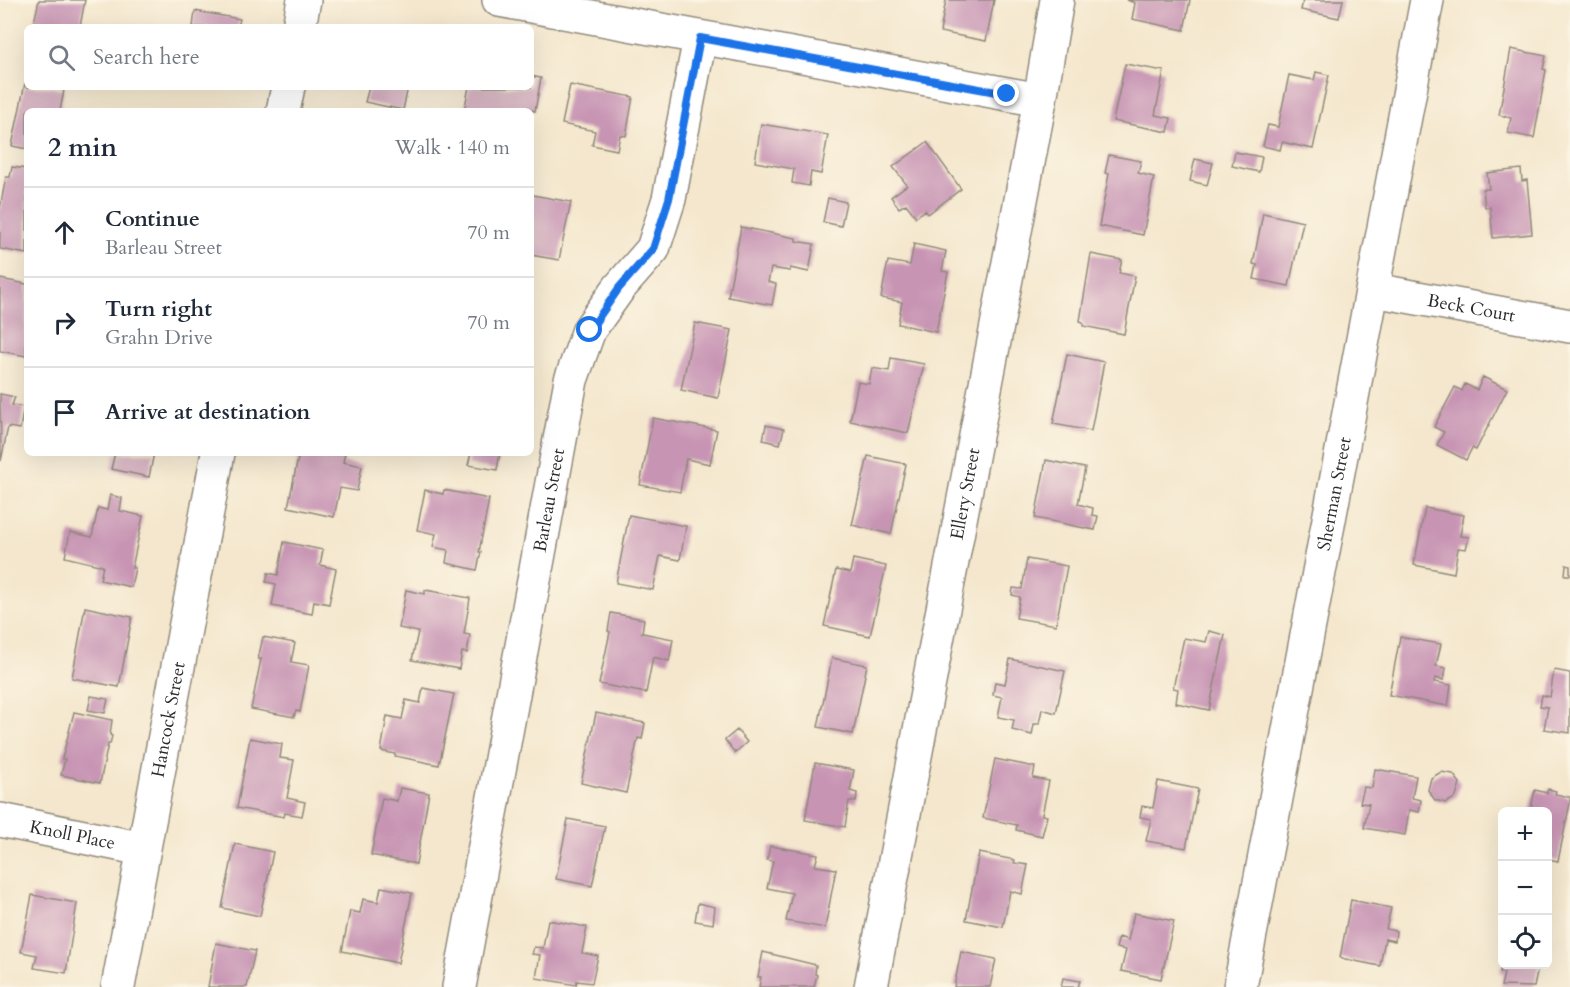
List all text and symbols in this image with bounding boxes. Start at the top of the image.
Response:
search box [24,24,534,90]
icon: search [45,41,78,74]
text: Search here [93,42,200,72]
route end [993,80,1019,106]
text: 2 min [48,130,117,165]
text: Walk · 140 m [395,134,510,161]
text: Continue [105,204,200,234]
icon: ahead [48,216,81,249]
text: 70 m [467,219,510,246]
text: Barleau Street [105,234,222,261]
street label: Beck Court [1425,288,1518,328]
text: Turn right [105,294,212,324]
icon: right [48,306,81,339]
text: 70 m [467,309,510,336]
route start [576,316,602,342]
text: Grahn Drive [105,324,213,351]
icon: arrive [48,396,81,429]
text: Arrive at destination [105,397,310,427]
street label: Sherman Street [1311,435,1357,553]
street label: Barleau Street [527,446,571,554]
street label: Ellery Street [944,446,986,542]
street label: Hancock Street [145,660,191,779]
map controls [1498,807,1552,969]
button: + [1498,807,1552,861]
street label: Knoll Place [27,814,118,856]
button: − [1498,861,1552,915]
button: locate [1498,915,1552,969]

